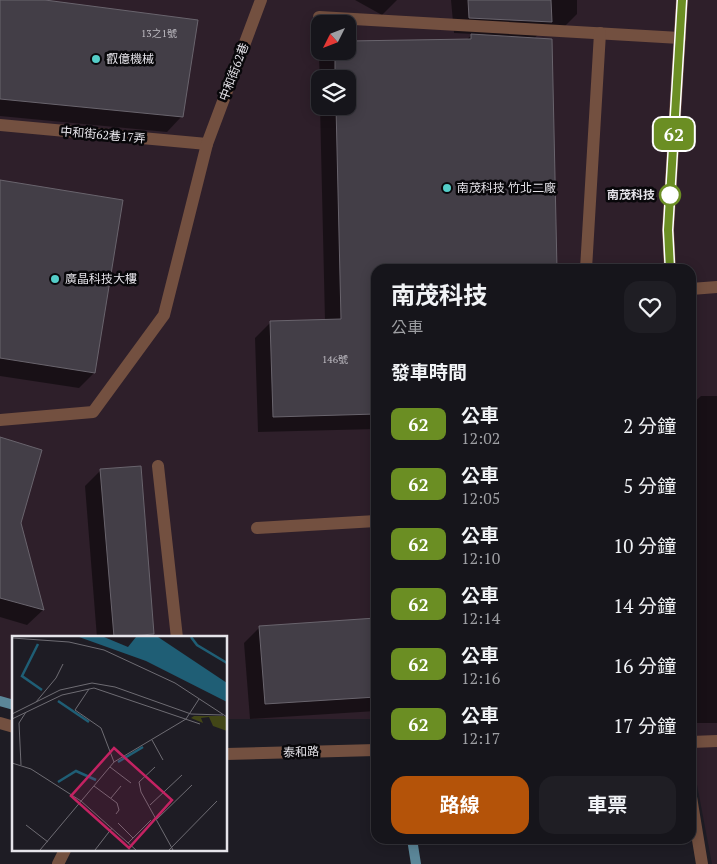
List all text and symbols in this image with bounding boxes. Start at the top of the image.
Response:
north arrow [311,15,356,60]
map controls [311,15,356,115]
house number: 13之1號 [141,27,177,40]
street label: 中和街62巷 [216,41,251,103]
place label: 叡億機械 [106,51,154,66]
marker: 叡億機械 [90,53,102,65]
button: layers [311,70,356,115]
line badge: 62 [652,118,696,150]
text: 62 [664,122,684,146]
street label: 中和街62巷17弄 [60,123,146,146]
place label: 南茂科技 竹北二廠 [457,180,556,195]
marker: 南茂科技 竹北二廠 [441,182,453,194]
marker: 南茂科技 [659,184,681,206]
place label: 南茂科技 [607,187,655,202]
place label: 廣晶科技大樓 [65,271,137,286]
marker: 廣晶科技大樓 [49,273,61,285]
text: 南茂科技 [391,279,487,311]
button: heart [624,281,676,333]
text: 公車 [391,316,423,338]
house number: 146號 [322,353,348,366]
text: 發車時間 [391,359,467,384]
text: 公車 [461,402,499,427]
text: 62 [408,412,429,436]
text: 2 分鐘 [623,413,676,438]
text: 12:02 [461,427,500,449]
text: 公車 [461,462,499,487]
text: 62 [408,472,429,496]
text: 5 分鐘 [623,473,676,498]
text: 12:05 [461,487,500,509]
text: 公車 [461,522,499,547]
text: 62 [408,532,429,556]
text: 10 分鐘 [613,533,676,558]
text: 12:10 [461,547,500,569]
text: 公車 [461,582,499,607]
text: 62 [408,592,429,616]
text: 14 分鐘 [613,593,676,618]
text: 12:14 [461,607,500,629]
inset map [12,636,228,852]
text: 公車 [461,642,499,667]
text: 62 [408,652,429,676]
text: 16 分鐘 [613,653,676,678]
text: 12:16 [461,667,500,689]
text: 公車 [461,702,499,727]
text: 62 [408,712,429,736]
text: 17 分鐘 [613,713,676,738]
text: 12:17 [461,727,500,749]
street label: 泰和路 [283,743,319,760]
button: 路線 [391,776,529,834]
button: 車票 [539,776,676,834]

